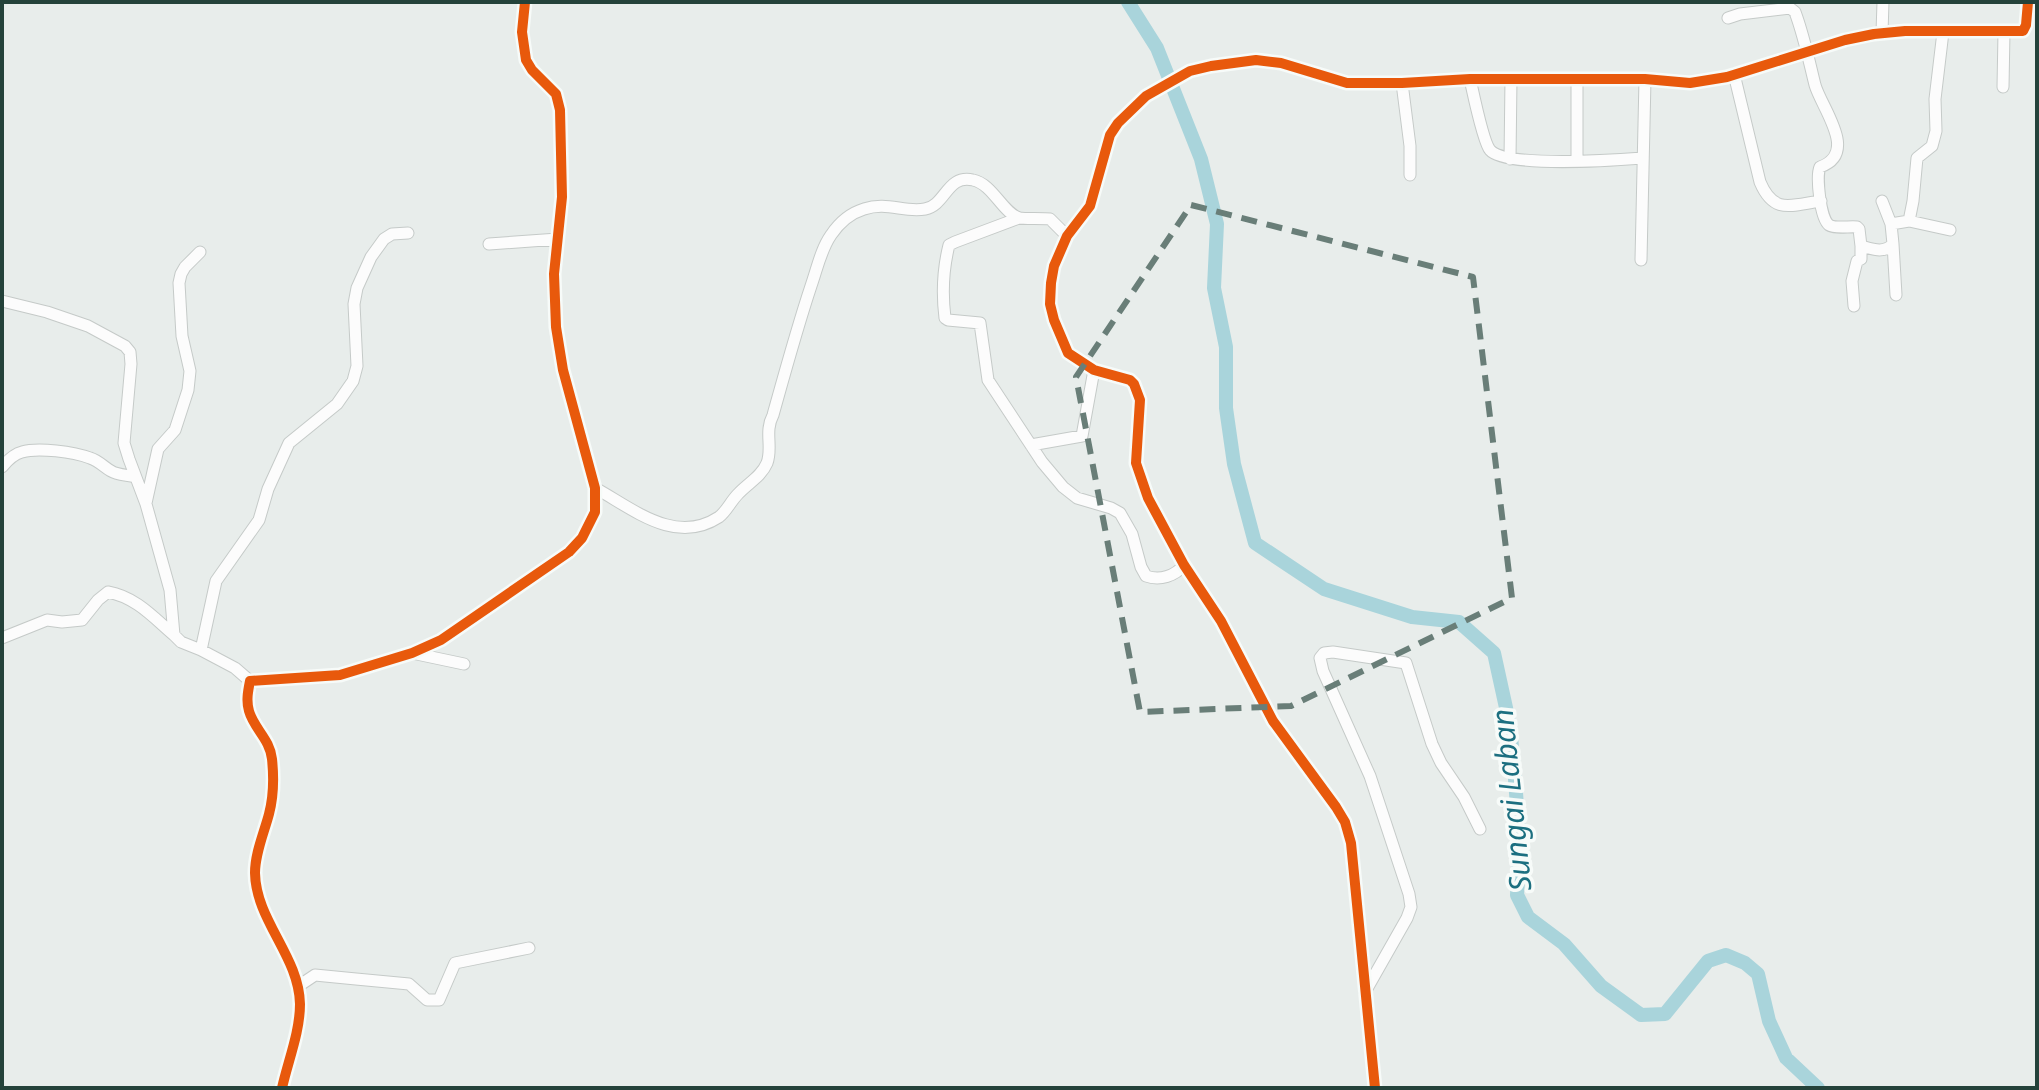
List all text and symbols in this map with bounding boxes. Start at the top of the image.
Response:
water label: Sungai Laban [1481,707,1540,893]

